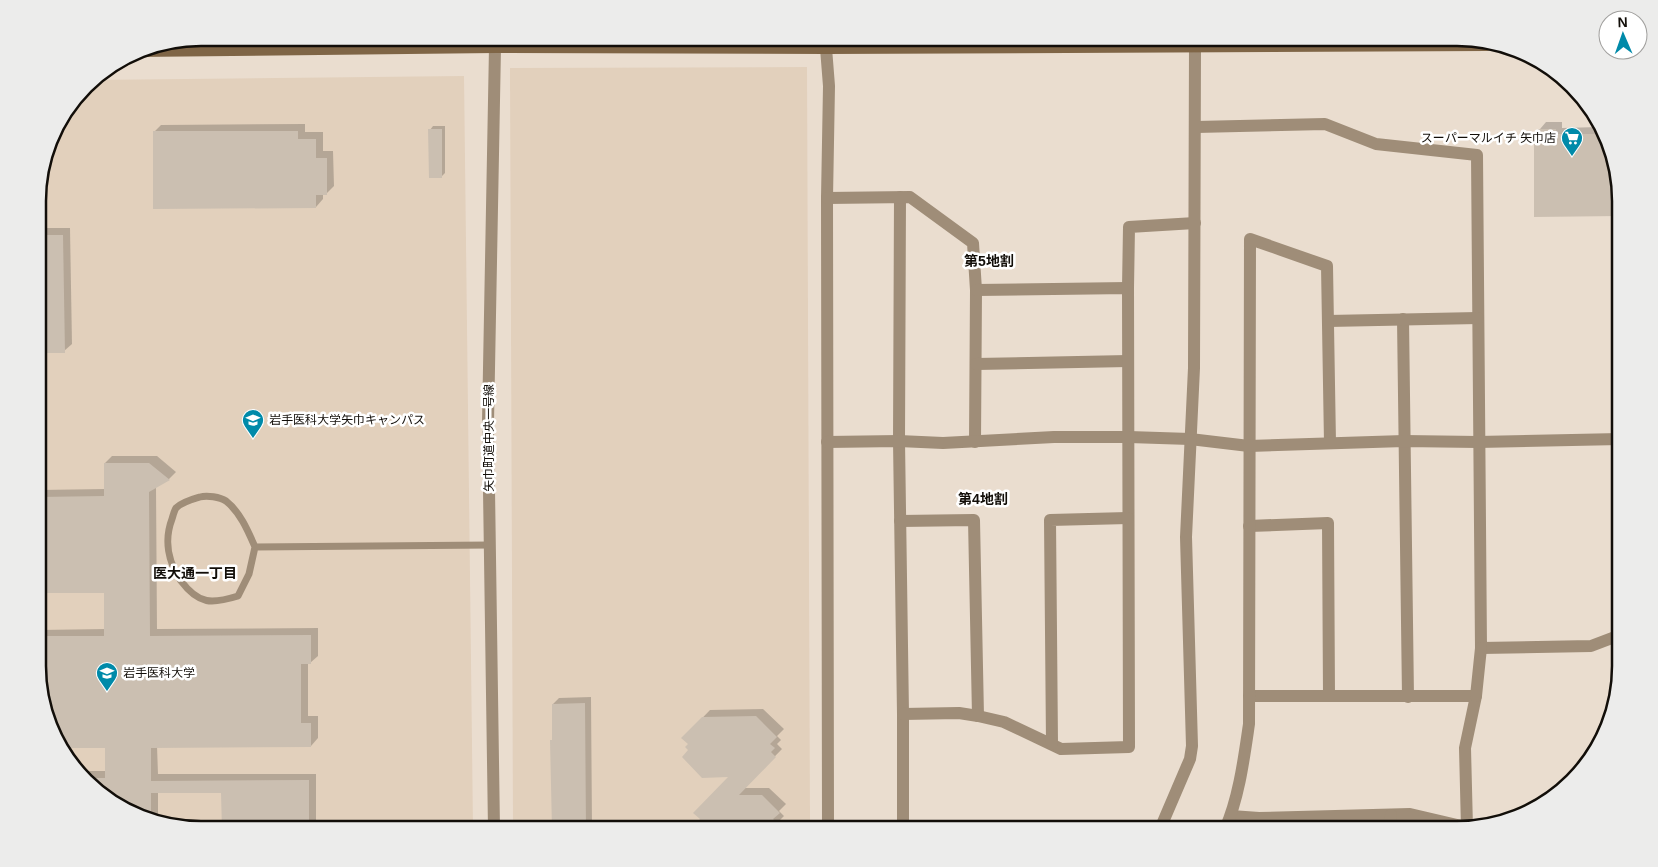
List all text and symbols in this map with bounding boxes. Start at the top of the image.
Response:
north arrow [1598,10,1648,60]
text: N [1617,14,1628,30]
supermarket icon: スーパーマルイチ 矢巾店 [1560,126,1584,157]
place label: スーパーマルイチ 矢巾店 [1421,131,1556,145]
district label: 第5地割 [964,253,1014,269]
street label: 矢巾町道中央一号線 [482,384,496,492]
school or university icon: 岩手医科大学矢巾キャンパス [241,408,265,439]
place label: 岩手医科大学矢巾キャンパス [269,413,425,427]
district label: 第4地割 [958,491,1008,507]
district label: 医大通一丁目 [153,565,237,581]
school or university icon: 岩手医科大学 [95,661,119,692]
place label: 岩手医科大学 [123,666,195,680]

